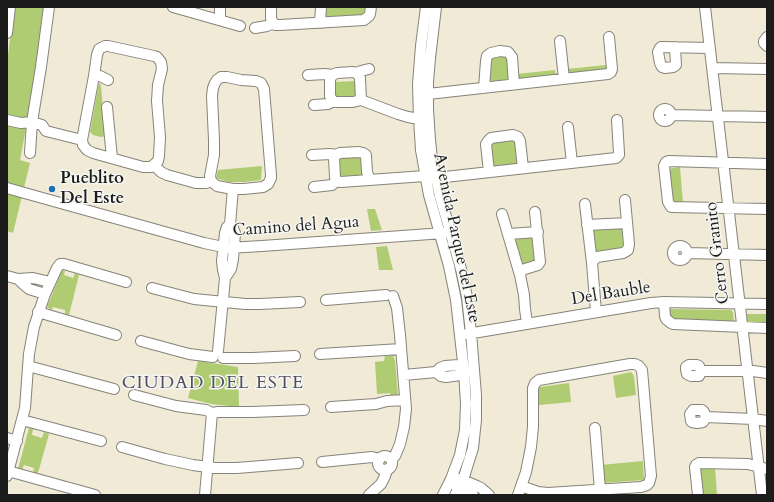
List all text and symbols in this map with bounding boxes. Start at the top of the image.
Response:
street label: Avenida Parque del Este [428,151,484,325]
place label: Pueblito Del Este [60,169,124,209]
marker: Pueblito Del Este [47,184,57,194]
street label: Cerro Granito [702,201,734,305]
street label: Camino del Agua [232,212,360,242]
street label: Del Bauble [570,278,652,310]
district label: CIUDAD DEL ESTE [122,373,304,395]

